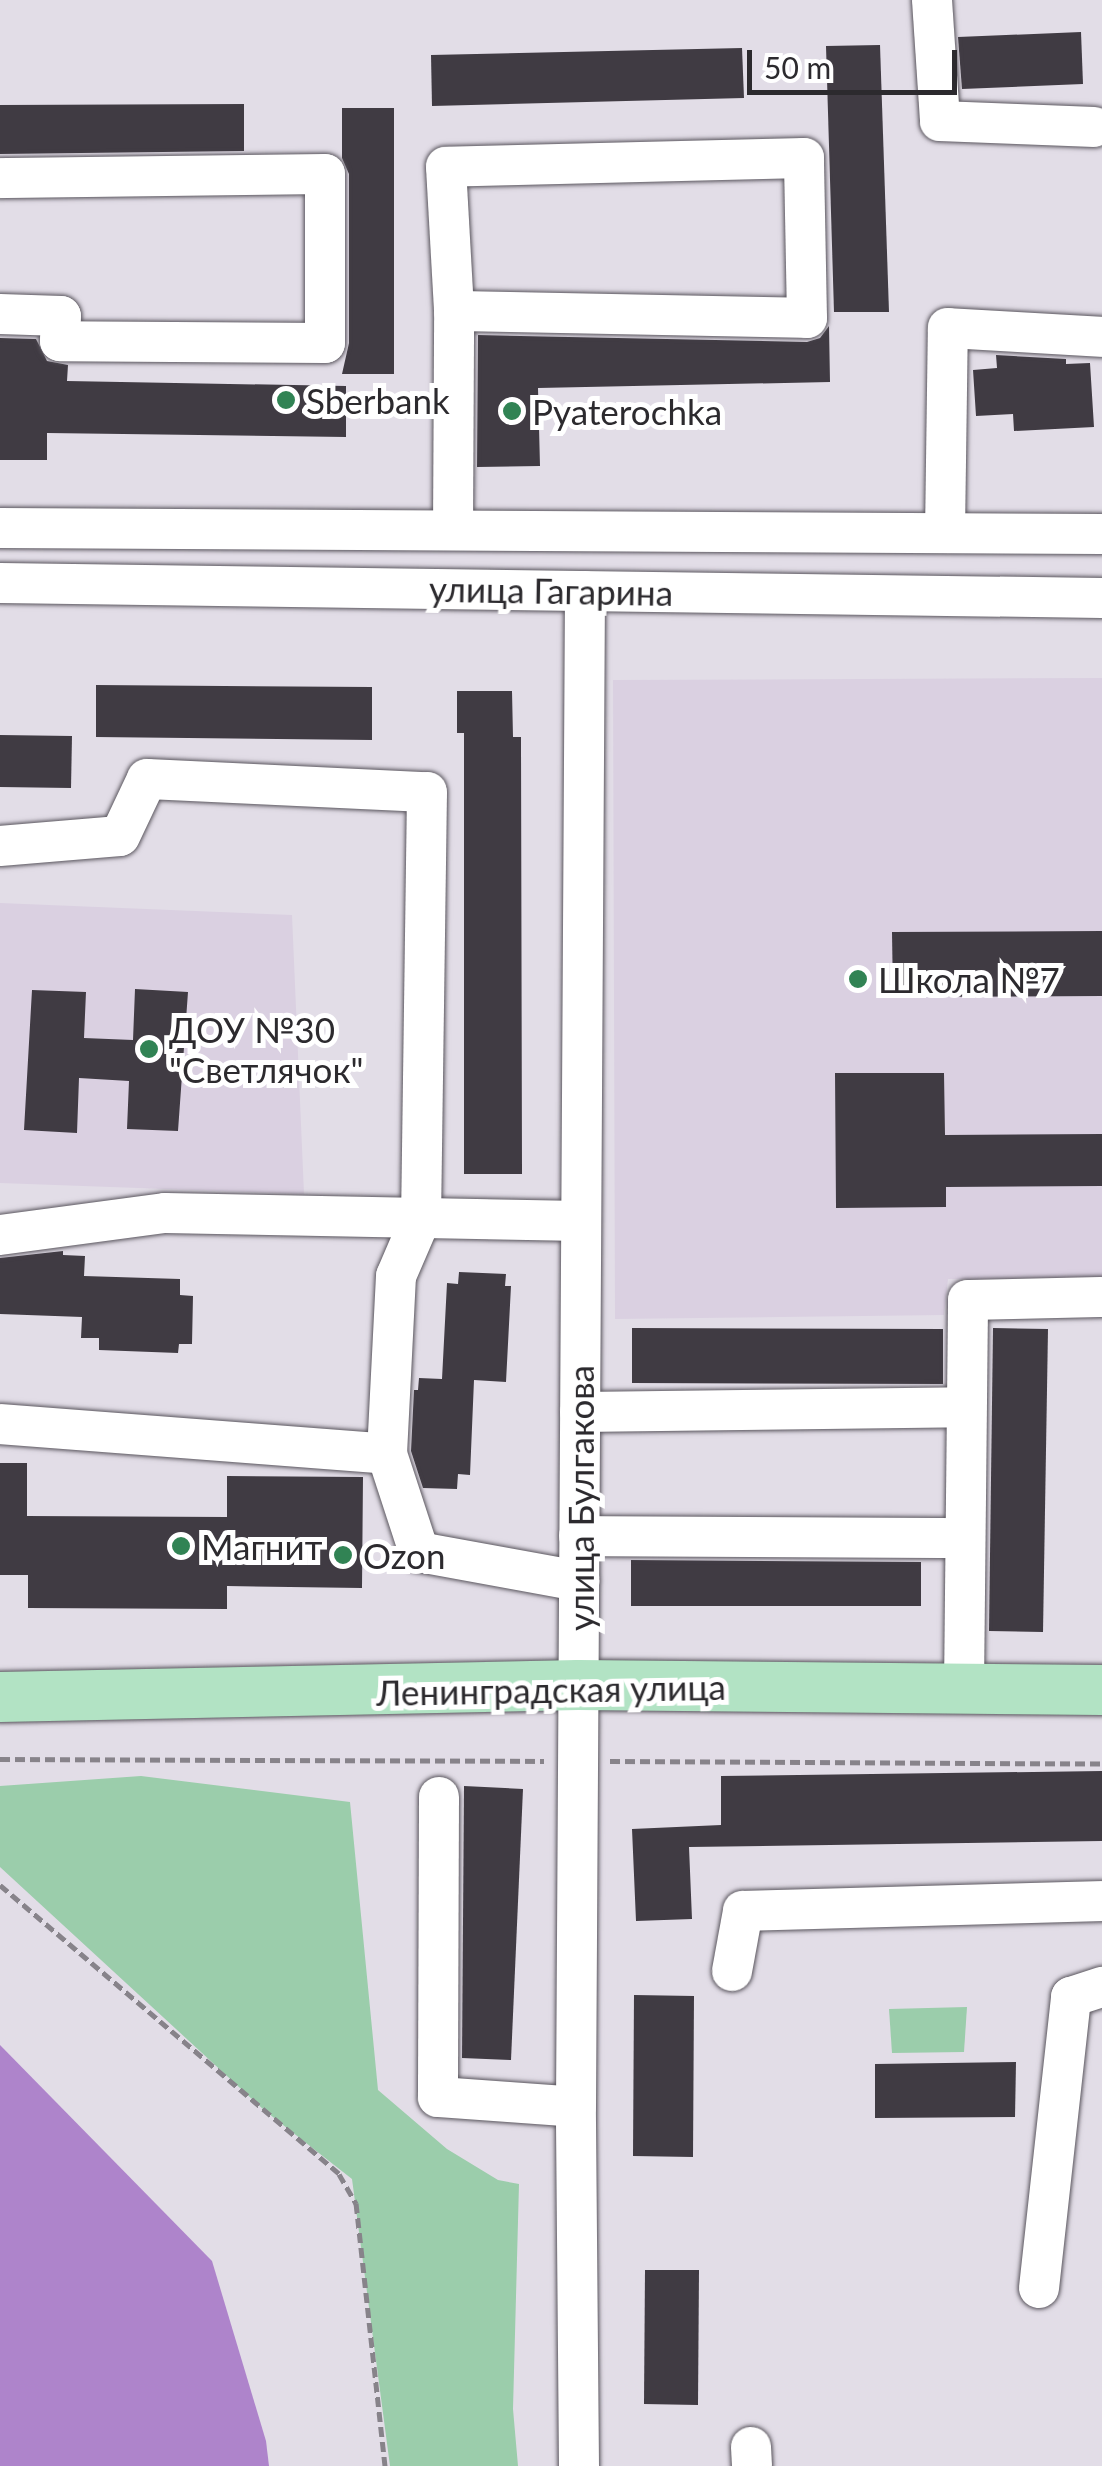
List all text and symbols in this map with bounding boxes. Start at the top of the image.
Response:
scale bar [752,30,962,92]
text: 50 m [764,49,831,85]
place label: Sberbank [306,379,450,421]
marker: Sberbank [275,389,297,411]
place label: Pyaterochka [532,390,722,432]
marker: Pyaterochka [501,400,523,422]
street label: улица Гагарина [429,567,673,613]
place label: Школа №7 [878,958,1060,1000]
marker: Школа №7 [847,968,869,990]
place label: ДОУ №30 "Светлячок" [169,1008,363,1090]
marker: ДОУ №30 "Светлячок" [138,1038,160,1060]
street label: улица Булгакова [559,1365,601,1631]
place label: Магнит [201,1525,322,1567]
place label: Ozon [363,1534,445,1576]
marker: Магнит [170,1535,192,1557]
marker: Ozon [332,1544,354,1566]
street label: Ленинградская улица [376,1665,726,1713]

